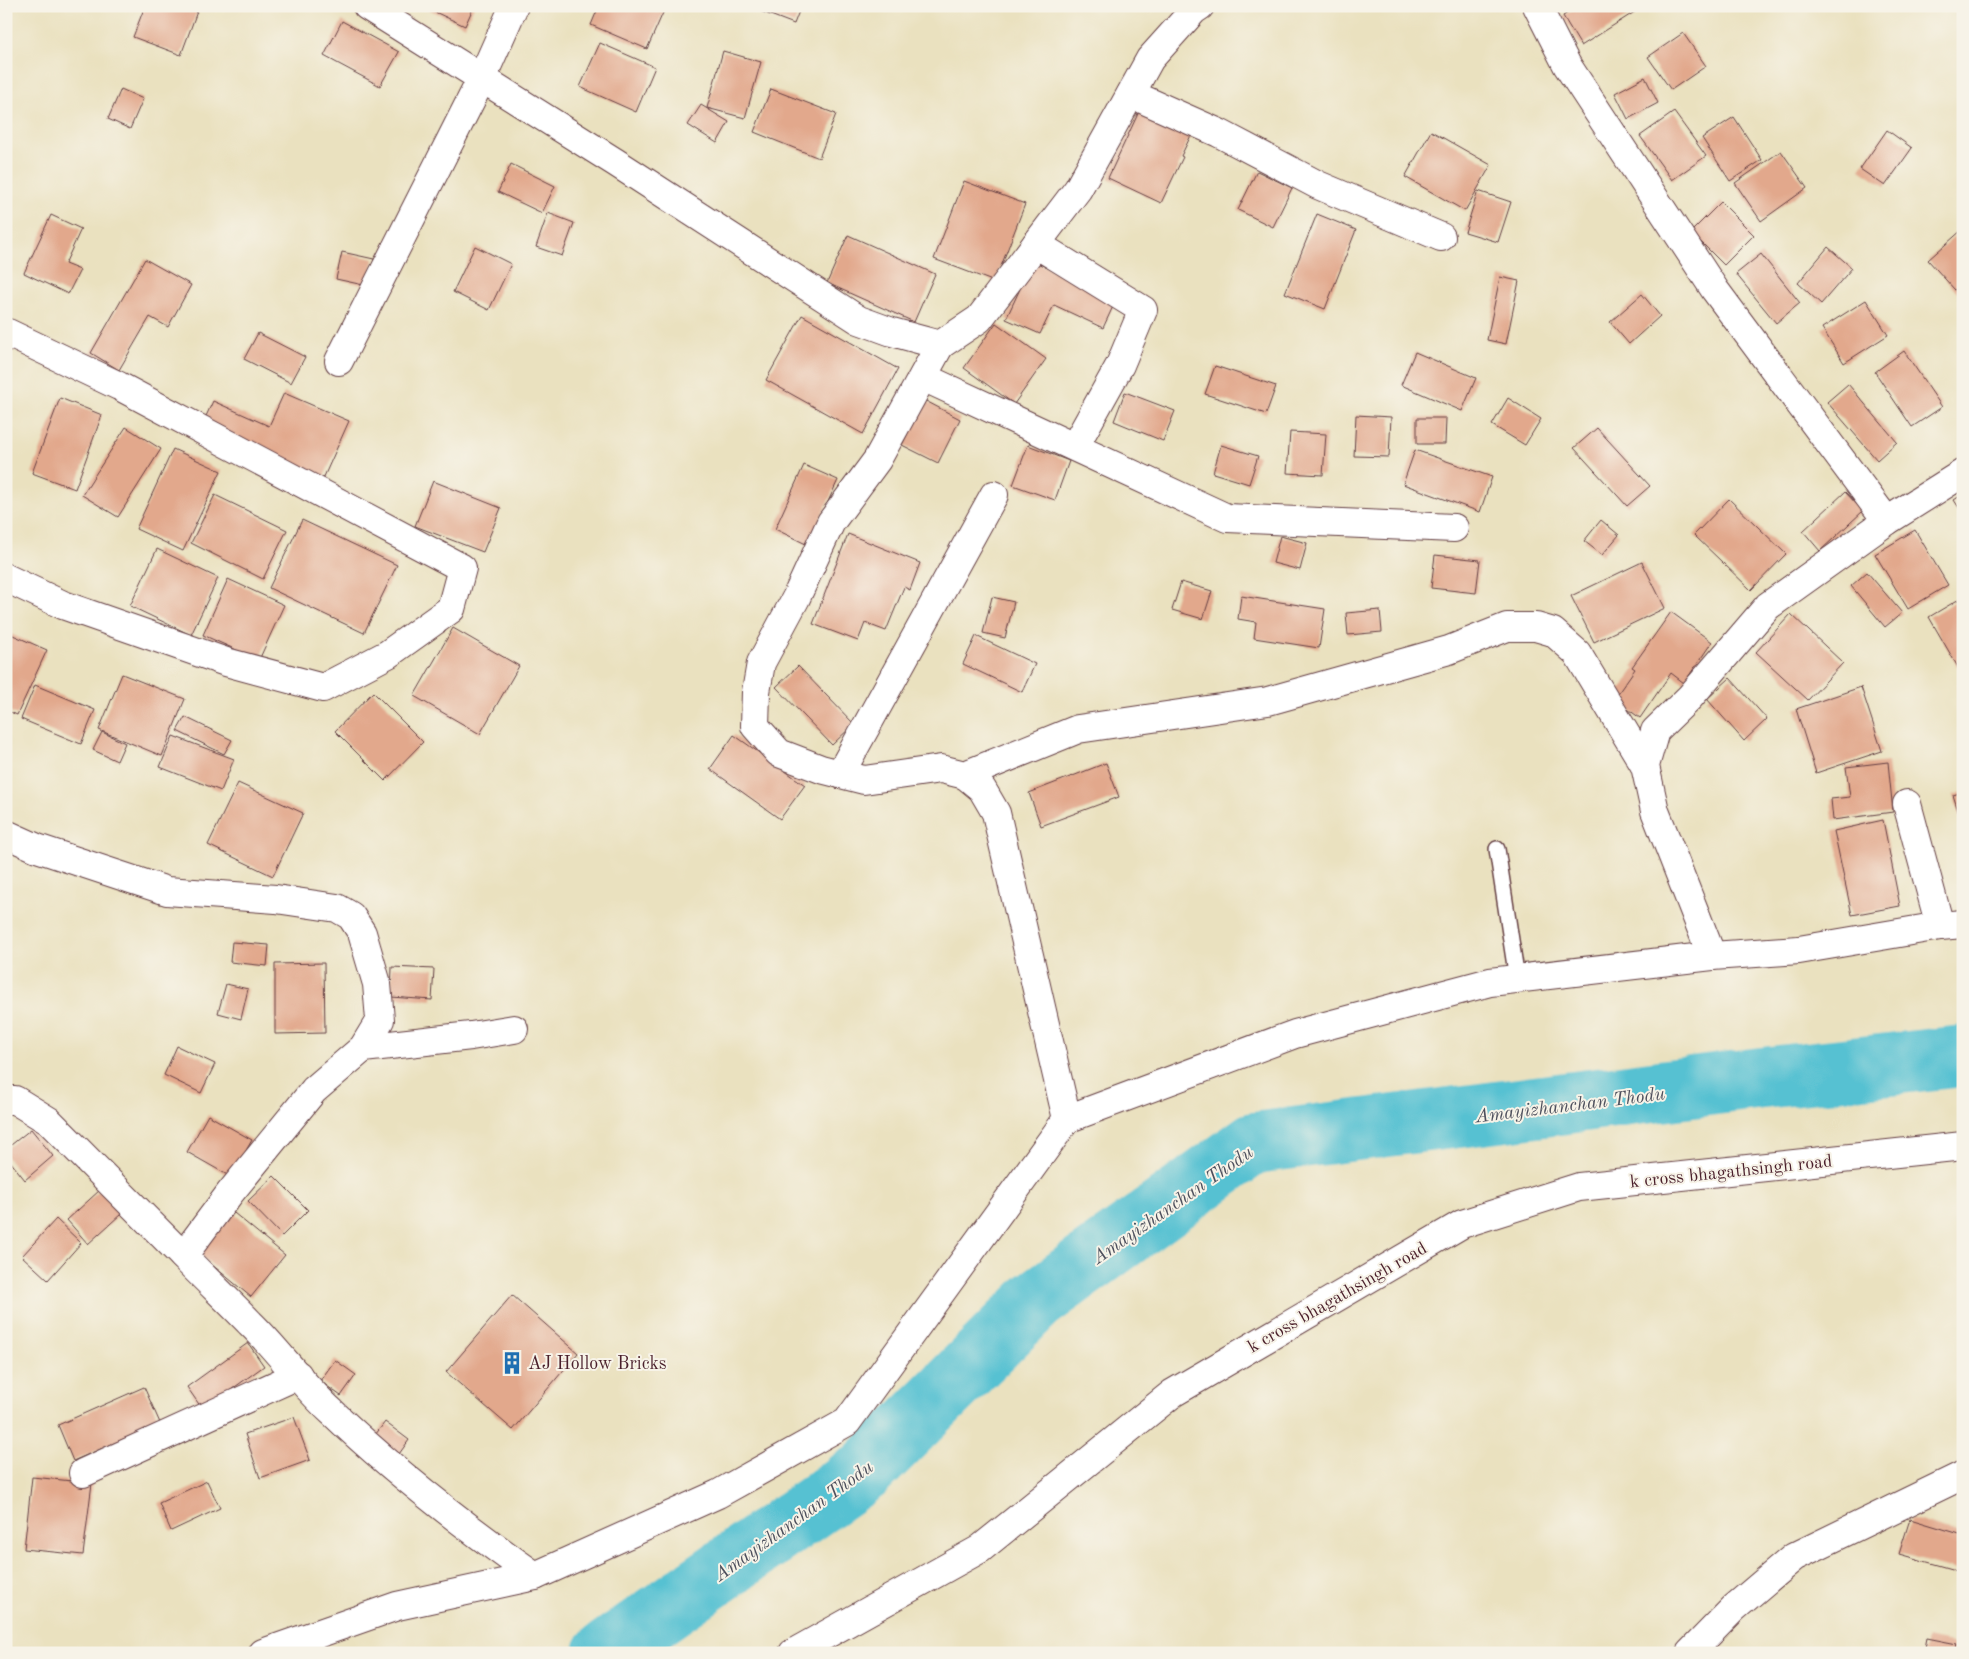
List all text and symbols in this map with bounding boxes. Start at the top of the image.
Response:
water label: Amayizhanchan Thodu [1473,1085,1667,1128]
water label: Amayizhanchan Thodu [1089,1143,1257,1269]
street label: k cross bhagathsingh road [1629,1152,1833,1192]
street label: k cross bhagathsingh road [1245,1239,1430,1357]
building icon: AJ Hollow Bricks [499,1350,525,1376]
place label: AJ Hollow Bricks [528,1355,667,1373]
water label: Amayizhanchan Thodu [711,1458,878,1587]

